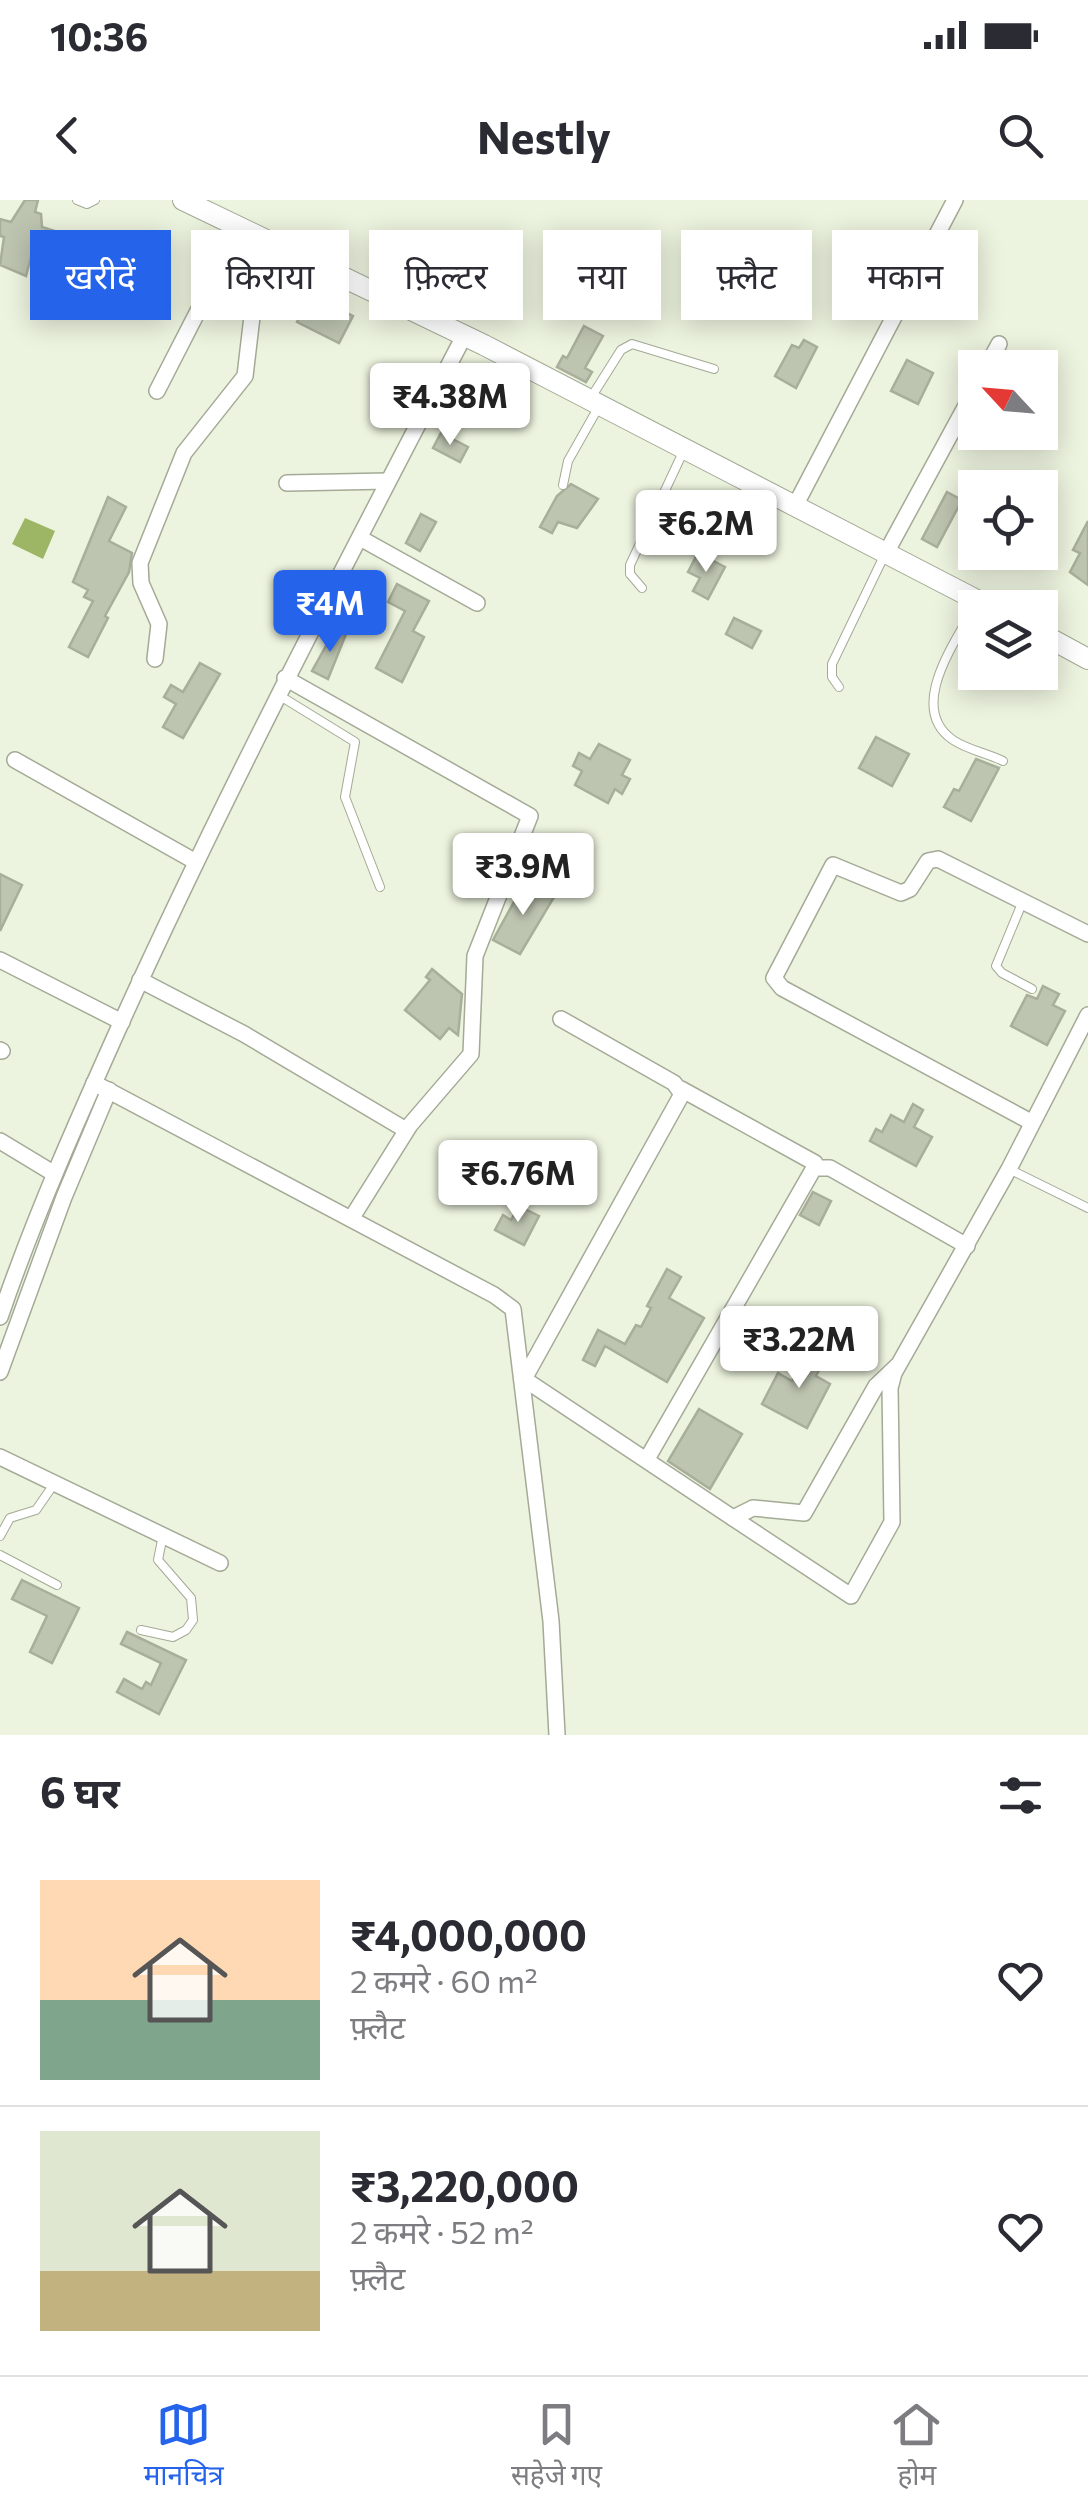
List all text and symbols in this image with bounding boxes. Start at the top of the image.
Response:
text: 10:36 [50,12,148,59]
icon: back [40,108,95,163]
text: Nestly [477,108,611,163]
icon: search [993,108,1048,163]
chip: खरीदें [30,230,171,320]
chip: किराया [191,230,349,320]
chip: फ़िल्टर [369,230,523,320]
chip: नया [543,230,661,320]
chip: फ़्लैट [681,230,812,320]
chip: मकान [832,230,978,320]
north arrow [958,350,1058,450]
map controls [958,350,1058,690]
pin: ₹4.38M [369,363,531,448]
text: ₹4.38M [392,375,508,415]
button: locate [958,470,1058,570]
pin: ₹6.2M [636,490,776,575]
text: ₹6.2M [658,502,754,542]
pin: ₹4M [282,570,378,655]
text: ₹4M [295,582,365,622]
button: layers [958,590,1058,690]
pin: ₹3.9M [453,833,593,918]
text: ₹3.9M [475,845,571,885]
pin: ₹6.76M [437,1140,599,1225]
text: ₹6.76M [460,1152,576,1192]
pin: ₹3.22M [718,1306,880,1391]
text: ₹3.22M [742,1318,856,1358]
text: 6 घर [40,1765,120,1817]
icon: filters [993,1768,1048,1823]
text: ₹4,000,000 [350,1908,587,1960]
icon: home [120,1920,240,2040]
icon: heart [993,1953,1048,2008]
text: 2 कमरे · 60 m² [350,1960,538,2000]
text: फ़्लैट [350,2006,405,2046]
text: ₹3,220,000 [350,2159,579,2211]
icon: home [120,2171,240,2291]
icon: heart [993,2204,1048,2259]
text: 2 कमरे · 52 m² [350,2211,534,2251]
text: फ़्लैट [350,2257,405,2297]
tab: मानचित्र [144,2397,224,2496]
tab: सहेजे गए [511,2397,602,2496]
tab: होम [889,2397,944,2496]

